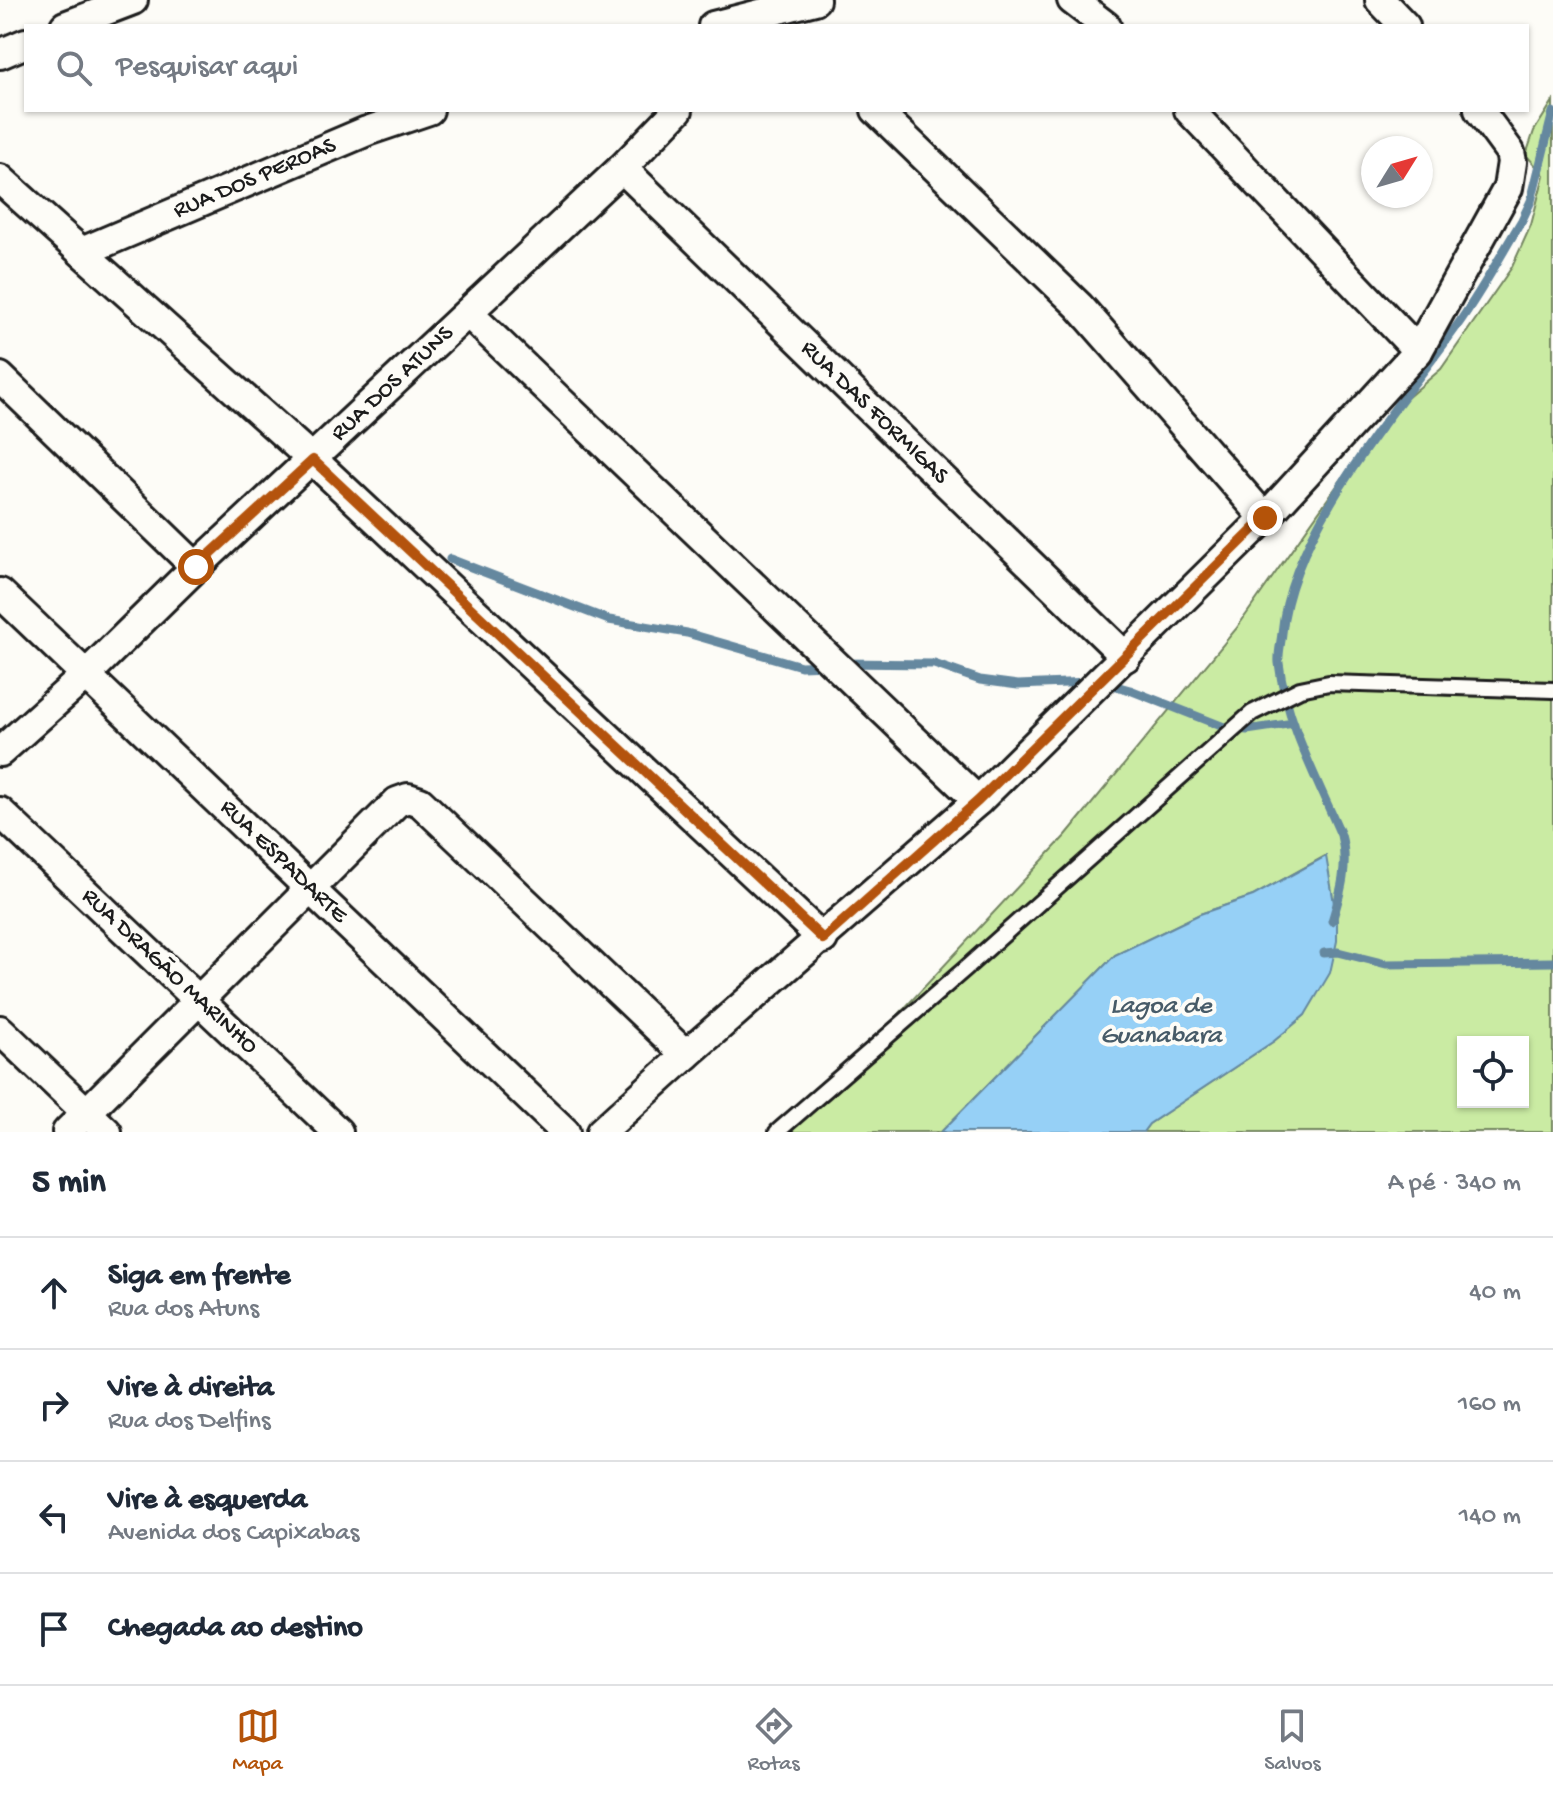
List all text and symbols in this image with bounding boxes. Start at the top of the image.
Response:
search box [24,24,1529,112]
icon: search [52,46,96,90]
text: Pesquisar aqui [116,51,298,86]
street label: RUA DOS PEROAS [169,131,341,226]
north arrow [1361,136,1433,208]
street label: RUA DOS ATUNS [326,319,461,448]
street label: RUA DAS FORMIGAS [794,335,955,492]
route end [1247,500,1283,536]
route start [178,549,214,585]
street label: RUA ESPADARTE [213,794,354,931]
street label: RUA DRAGÃO MARINHO [75,883,263,1061]
water label: Lagoa de Guanabara [1100,992,1223,1053]
map controls [1457,1036,1529,1108]
button: locate [1457,1036,1529,1108]
text: 5 min [32,1164,106,1204]
text: A pé · 340 m [1388,1169,1521,1200]
text: Siga em frente [108,1260,290,1295]
icon: ahead [32,1271,76,1315]
text: 40 m [1469,1278,1521,1309]
text: Rua dos Atuns [108,1295,259,1326]
text: Vire à direita [108,1372,274,1407]
icon: right [32,1383,76,1427]
text: 160 m [1458,1390,1521,1421]
text: Rua dos Delfins [108,1407,271,1438]
text: Vire à esquerda [108,1484,307,1519]
icon: left [32,1495,76,1539]
text: 140 m [1459,1502,1521,1533]
text: Avenida dos Capixabas [108,1519,359,1550]
icon: arrive [32,1607,76,1651]
text: Chegada ao destino [108,1612,363,1647]
tab: Mapa [232,1704,283,1778]
tab: Rotas [747,1704,800,1778]
tab: Salvos [1264,1704,1321,1778]

